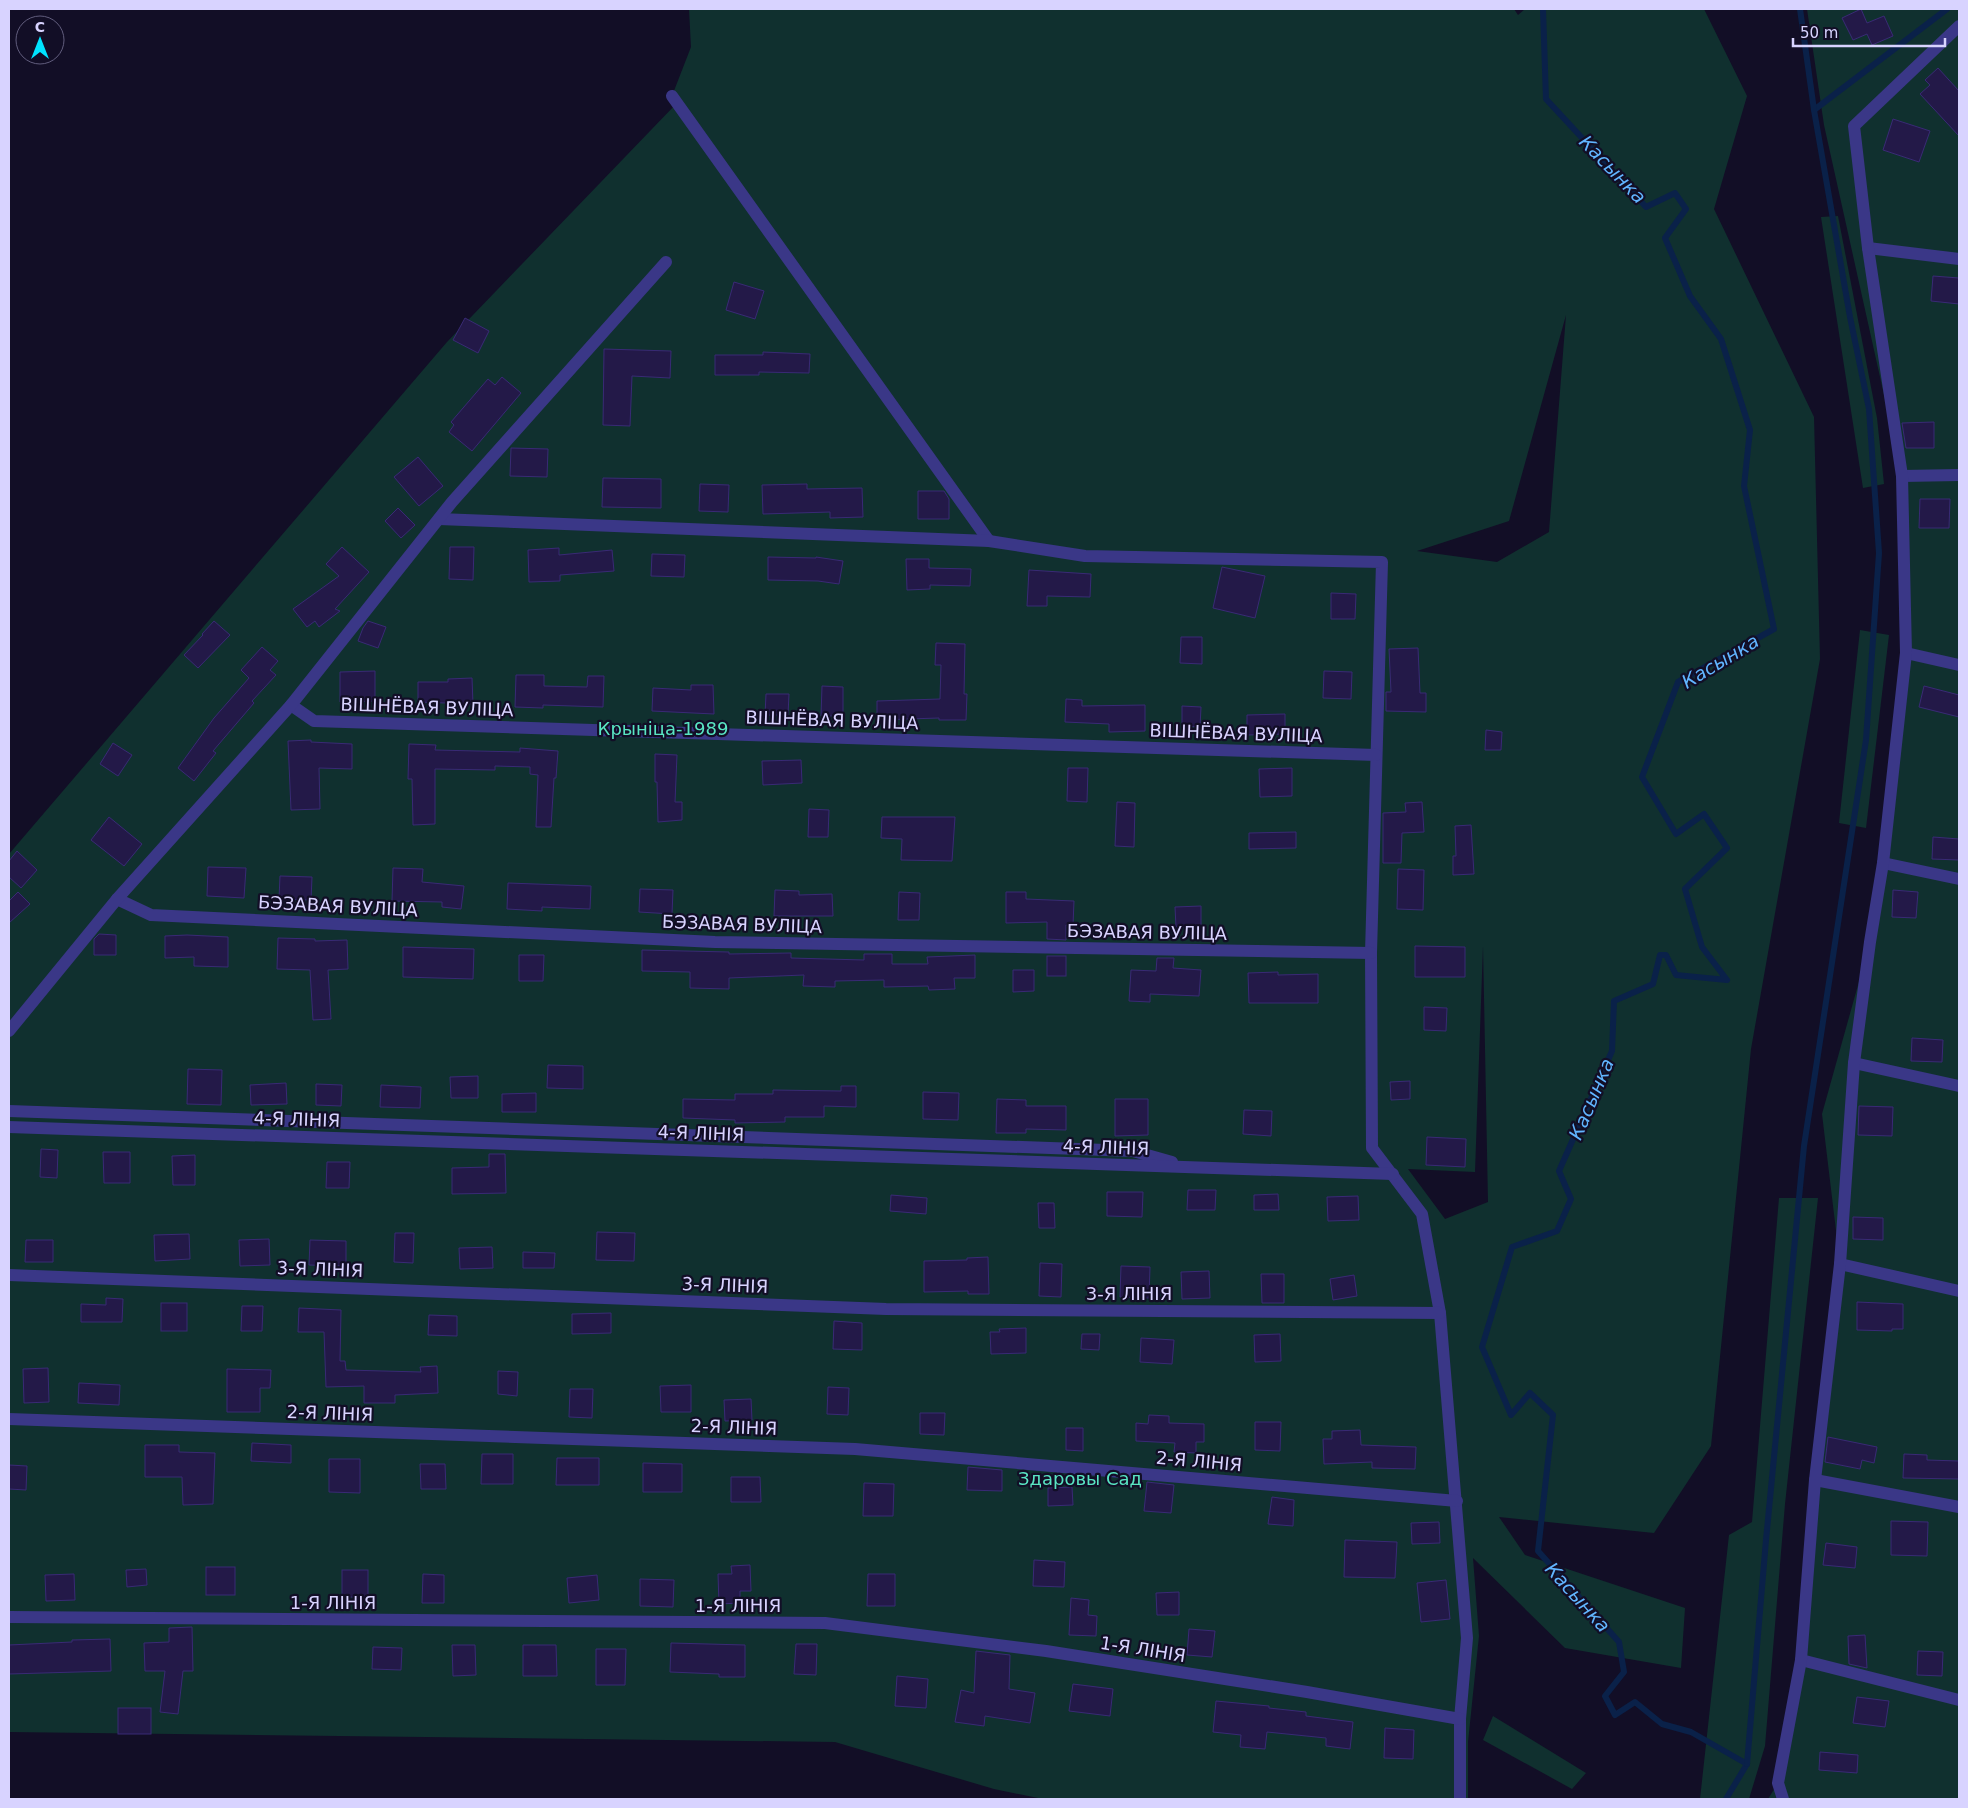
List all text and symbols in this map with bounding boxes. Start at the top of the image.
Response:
north arrow [15,15,65,65]
scale bar [1793,15,1946,47]
text: С [35,19,45,35]
text: 50 m [1800,24,1838,42]
water label: Касынка [1575,130,1651,208]
water label: Касынка [1677,629,1763,693]
street label: ВІШНЁВАЯ ВУЛІЦА [340,693,515,721]
street label: ВІШНЁВАЯ ВУЛІЦА [745,706,920,734]
park label: Крыніца-1989 [598,718,728,739]
street label: ВІШНЁВАЯ ВУЛІЦА [1149,719,1324,747]
street label: БЭЗАВАЯ ВУЛІЦА [257,891,419,921]
street label: БЭЗАВАЯ ВУЛІЦА [662,911,823,937]
street label: БЭЗАВАЯ ВУЛІЦА [1067,920,1228,944]
water label: Касынка [1564,1055,1618,1143]
street label: 4-Я ЛІНІЯ [253,1107,341,1131]
street label: 4-Я ЛІНІЯ [657,1121,745,1145]
street label: 4-Я ЛІНІЯ [1062,1135,1150,1159]
street label: 3-Я ЛІНІЯ [276,1257,364,1281]
street label: 3-Я ЛІНІЯ [681,1273,769,1297]
street label: 3-Я ЛІНІЯ [1086,1283,1172,1304]
street label: 2-Я ЛІНІЯ [286,1401,374,1425]
street label: 2-Я ЛІНІЯ [690,1415,778,1439]
street label: 2-Я ЛІНІЯ [1155,1447,1243,1475]
park label: Здаровы Сад [1018,1468,1142,1489]
water label: Касынка [1541,1558,1615,1636]
street label: 1-Я ЛІНІЯ [290,1592,376,1613]
street label: 1-Я ЛІНІЯ [695,1595,781,1616]
street label: 1-Я ЛІНІЯ [1099,1632,1187,1666]

